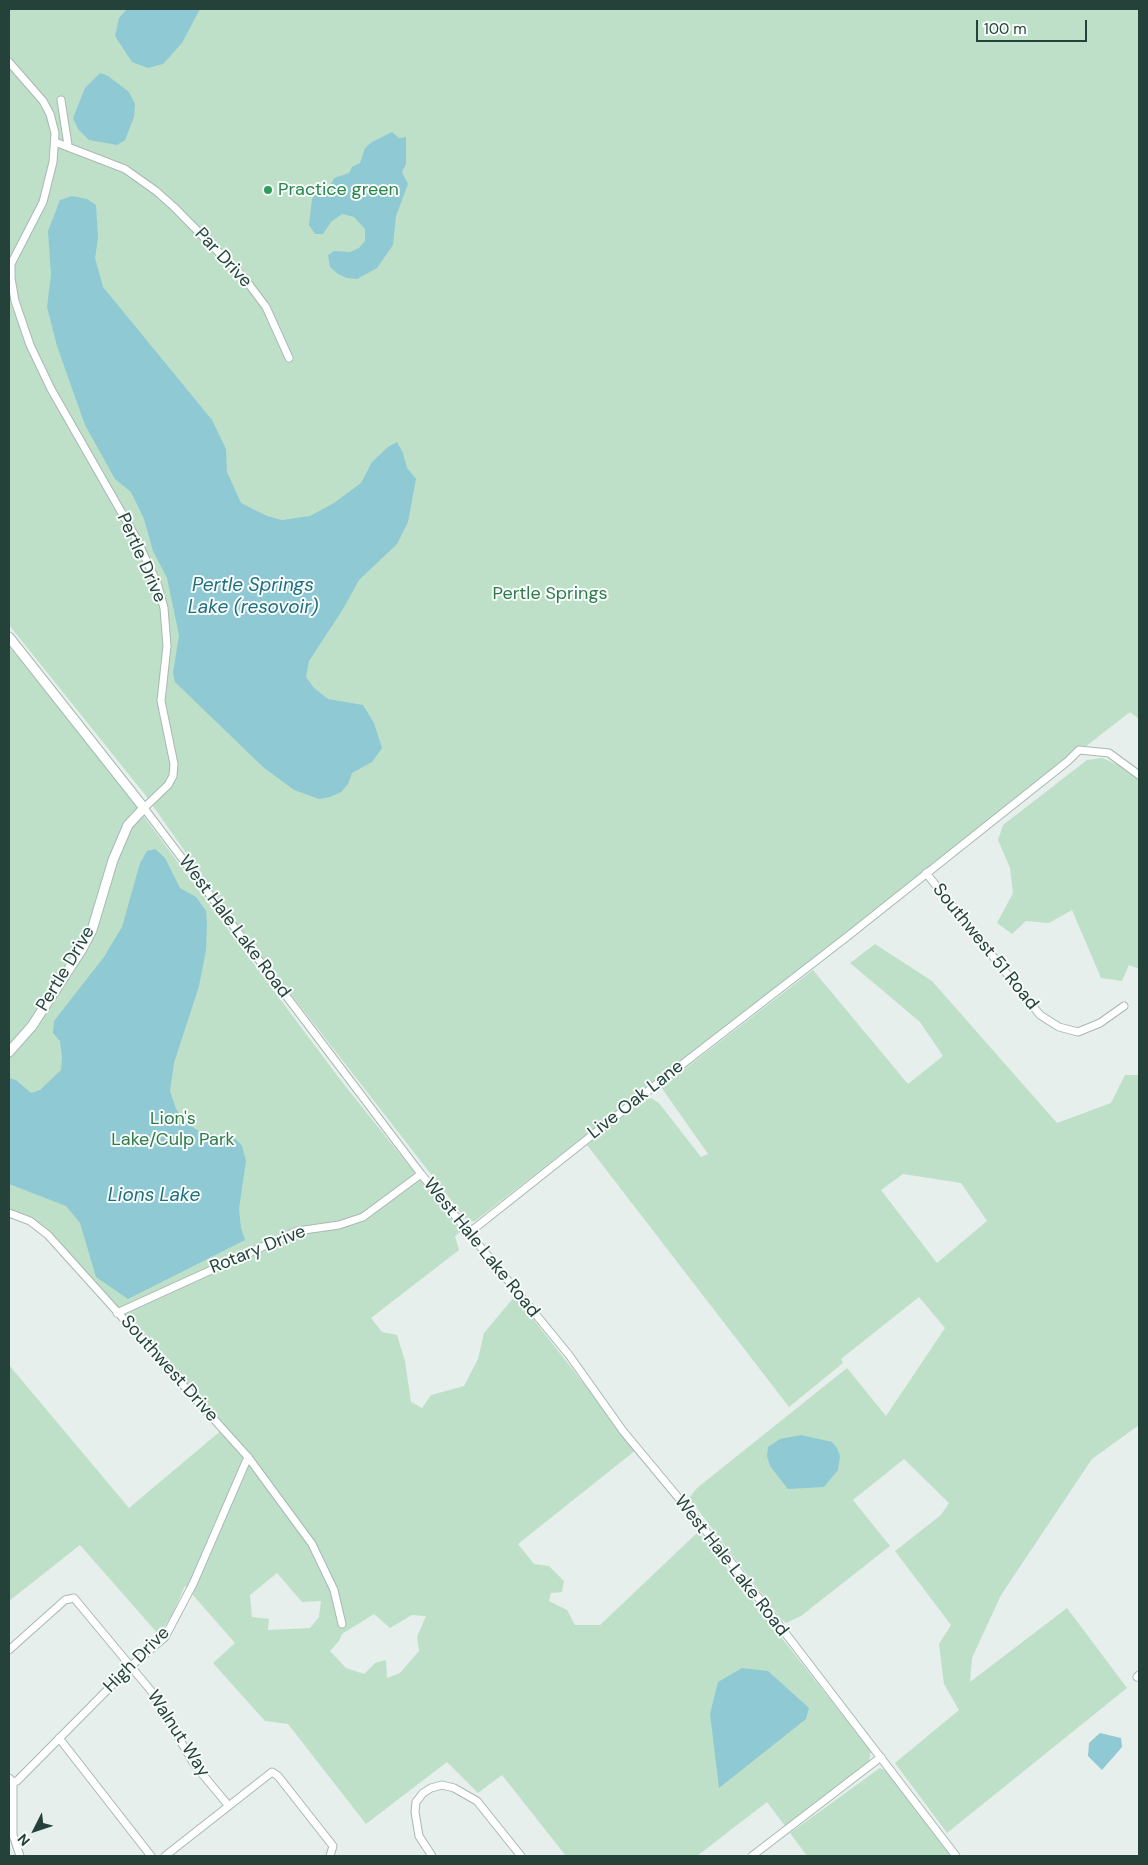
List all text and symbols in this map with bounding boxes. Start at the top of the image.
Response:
scale bar [978,10,1089,42]
text: 100 m [984,19,1027,39]
place label: Practice green [278,179,399,201]
marker: Practice green [262,184,274,196]
street label: Par Drive [190,224,256,292]
street label: Pertle Drive [112,510,170,606]
water label: Pertle Springs Lake (resovoir) [188,575,318,619]
park label: Pertle Springs [493,583,607,605]
street label: West Hale Lake Road [173,851,295,1003]
street label: Southwest 51 Road [927,879,1043,1015]
street label: Pertle Drive [32,923,100,1015]
street label: Live Oak Lane [584,1056,688,1144]
park label: Lion's Lake/Culp Park [111,1108,235,1150]
street label: West Hale Lake Road [418,1174,544,1322]
water label: Lions Lake [108,1185,200,1207]
street label: Rotary Drive [207,1221,309,1279]
street label: Southwest Drive [116,1311,222,1427]
street label: West Hale Lake Road [669,1491,793,1641]
street label: High Drive [100,1623,174,1697]
street label: Walnut Way [142,1687,214,1781]
north arrow [10,1805,60,1855]
text: N [14,1830,34,1850]

